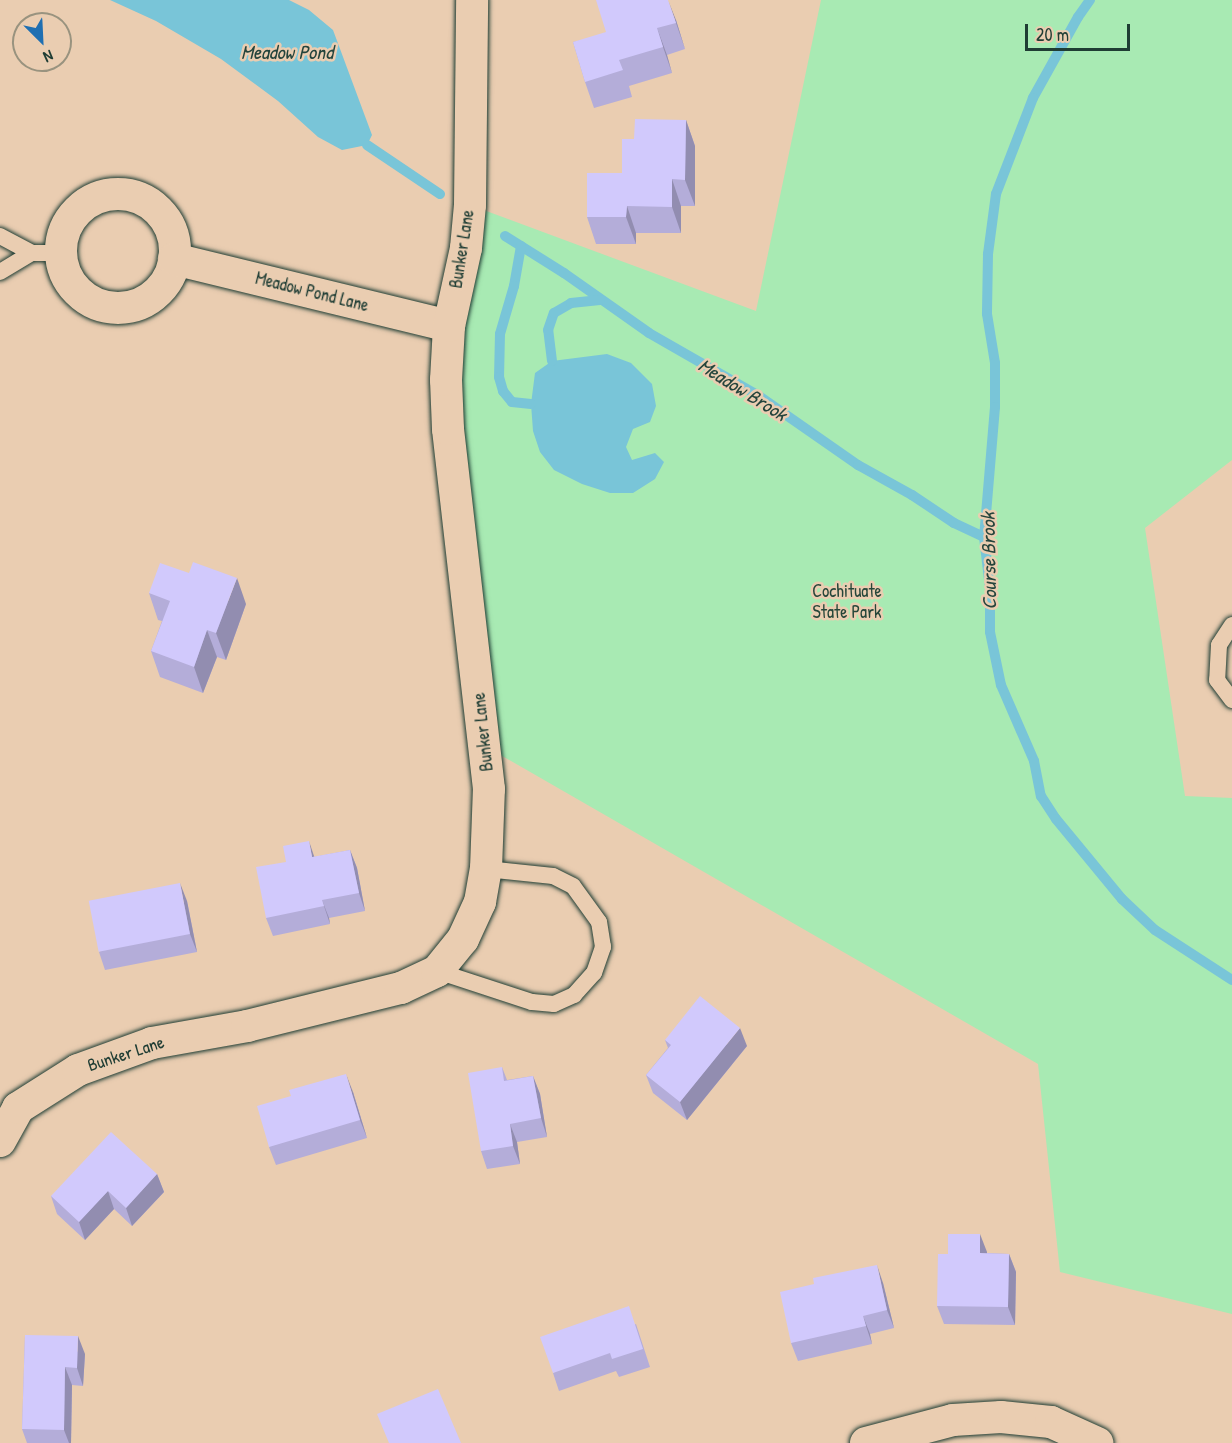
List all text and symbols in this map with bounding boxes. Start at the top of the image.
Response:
north arrow [12,12,72,72]
scale bar [1028,12,1133,50]
text: 20 m [1036,22,1069,47]
water label: Meadow Pond [241,39,333,63]
text: N [40,45,57,68]
street label: Bunker Lane [445,208,479,290]
street label: Meadow Pond Lane [253,267,371,317]
water label: Meadow Brook [694,352,792,426]
water label: Course Brook [975,512,1001,610]
park label: Cochituate State Park [812,581,882,624]
street label: Bunker Lane [468,691,498,773]
street label: Bunker Lane [85,1031,167,1077]

